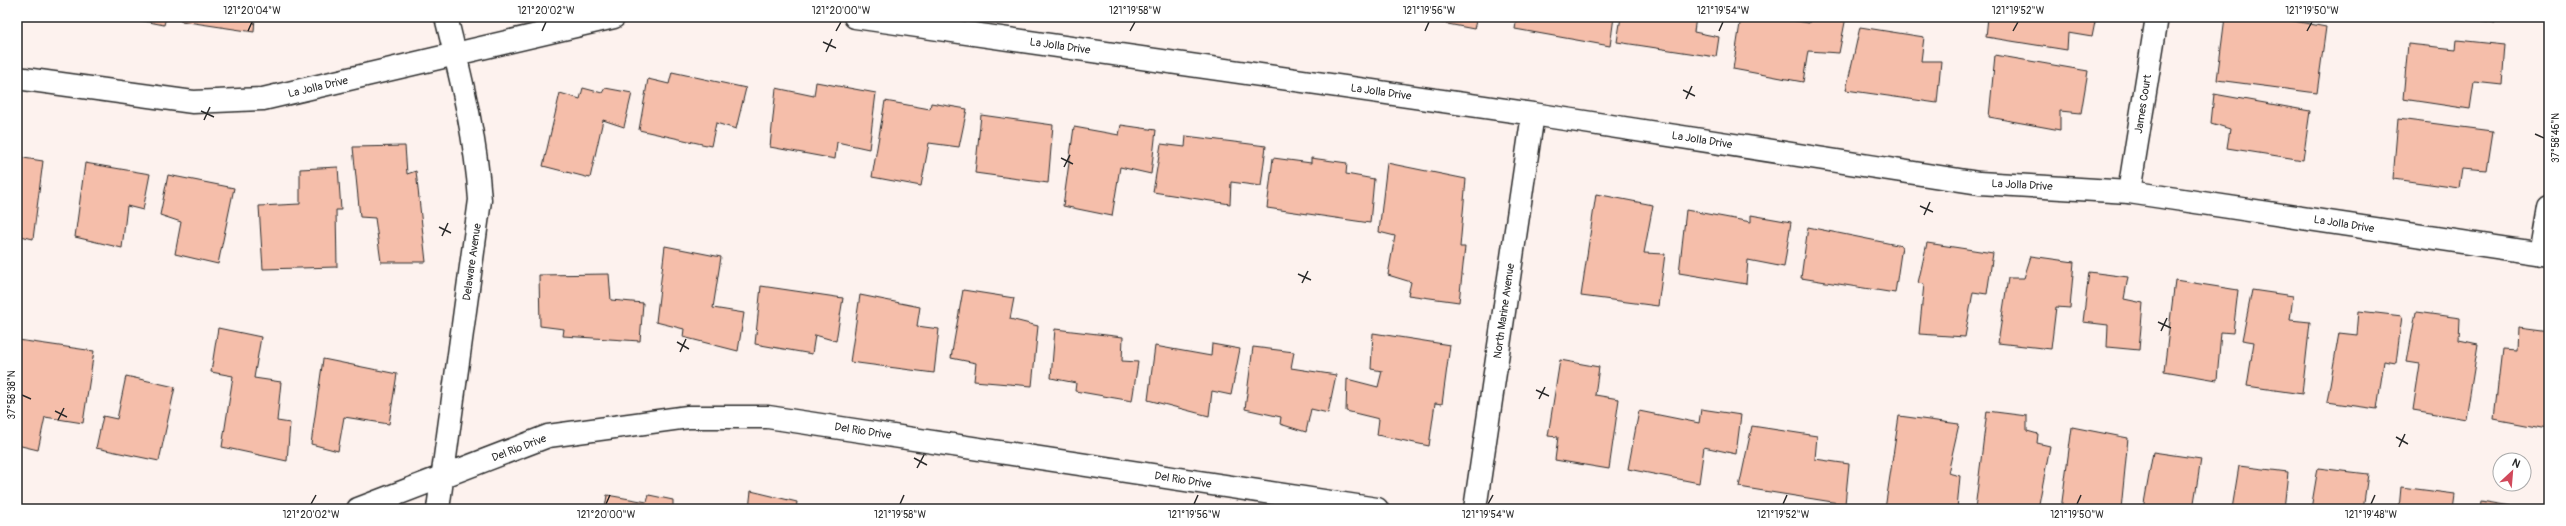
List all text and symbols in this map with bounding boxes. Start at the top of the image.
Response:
text: 121°20'04"W [223,5,281,17]
text: 121°20'02"W [517,5,575,17]
text: 121°20'00"W [812,5,871,17]
text: 121°19'58"W [1109,5,1161,17]
text: 121°19'56"W [1403,5,1456,17]
text: 121°19'54"W [1697,5,1750,17]
text: 121°19'52"W [1992,5,2045,17]
text: 121°19'50"W [2285,5,2339,17]
street label: La Jolla Drive [1029,35,1092,57]
street label: James Court [2132,73,2154,134]
street label: La Jolla Drive [287,74,350,100]
street label: La Jolla Drive [1350,81,1413,103]
text: 37°58'46"N [2550,113,2562,163]
street label: La Jolla Drive [1671,129,1734,151]
street label: La Jolla Drive [1991,177,2053,193]
street label: La Jolla Drive [2313,213,2376,235]
street label: Delaware Avenue [460,222,484,301]
street label: North Marine Avenue [1491,262,1517,359]
text: 37°58'38"N [6,370,18,420]
street label: Del Rio Drive [834,420,893,442]
street label: Del Rio Drive [490,431,549,464]
north arrow [2492,452,2532,492]
text: N [2510,456,2523,471]
street label: Del Rio Drive [1154,469,1213,491]
text: 121°20'02"W [282,509,340,521]
text: 121°20'00"W [577,509,636,521]
text: 121°19'58"W [874,509,926,521]
text: 121°19'56"W [1168,509,1221,521]
text: 121°19'54"W [1462,509,1515,521]
text: 121°19'52"W [1757,509,1810,521]
text: 121°19'50"W [2050,509,2104,521]
text: 121°19'48"W [2345,509,2398,521]

